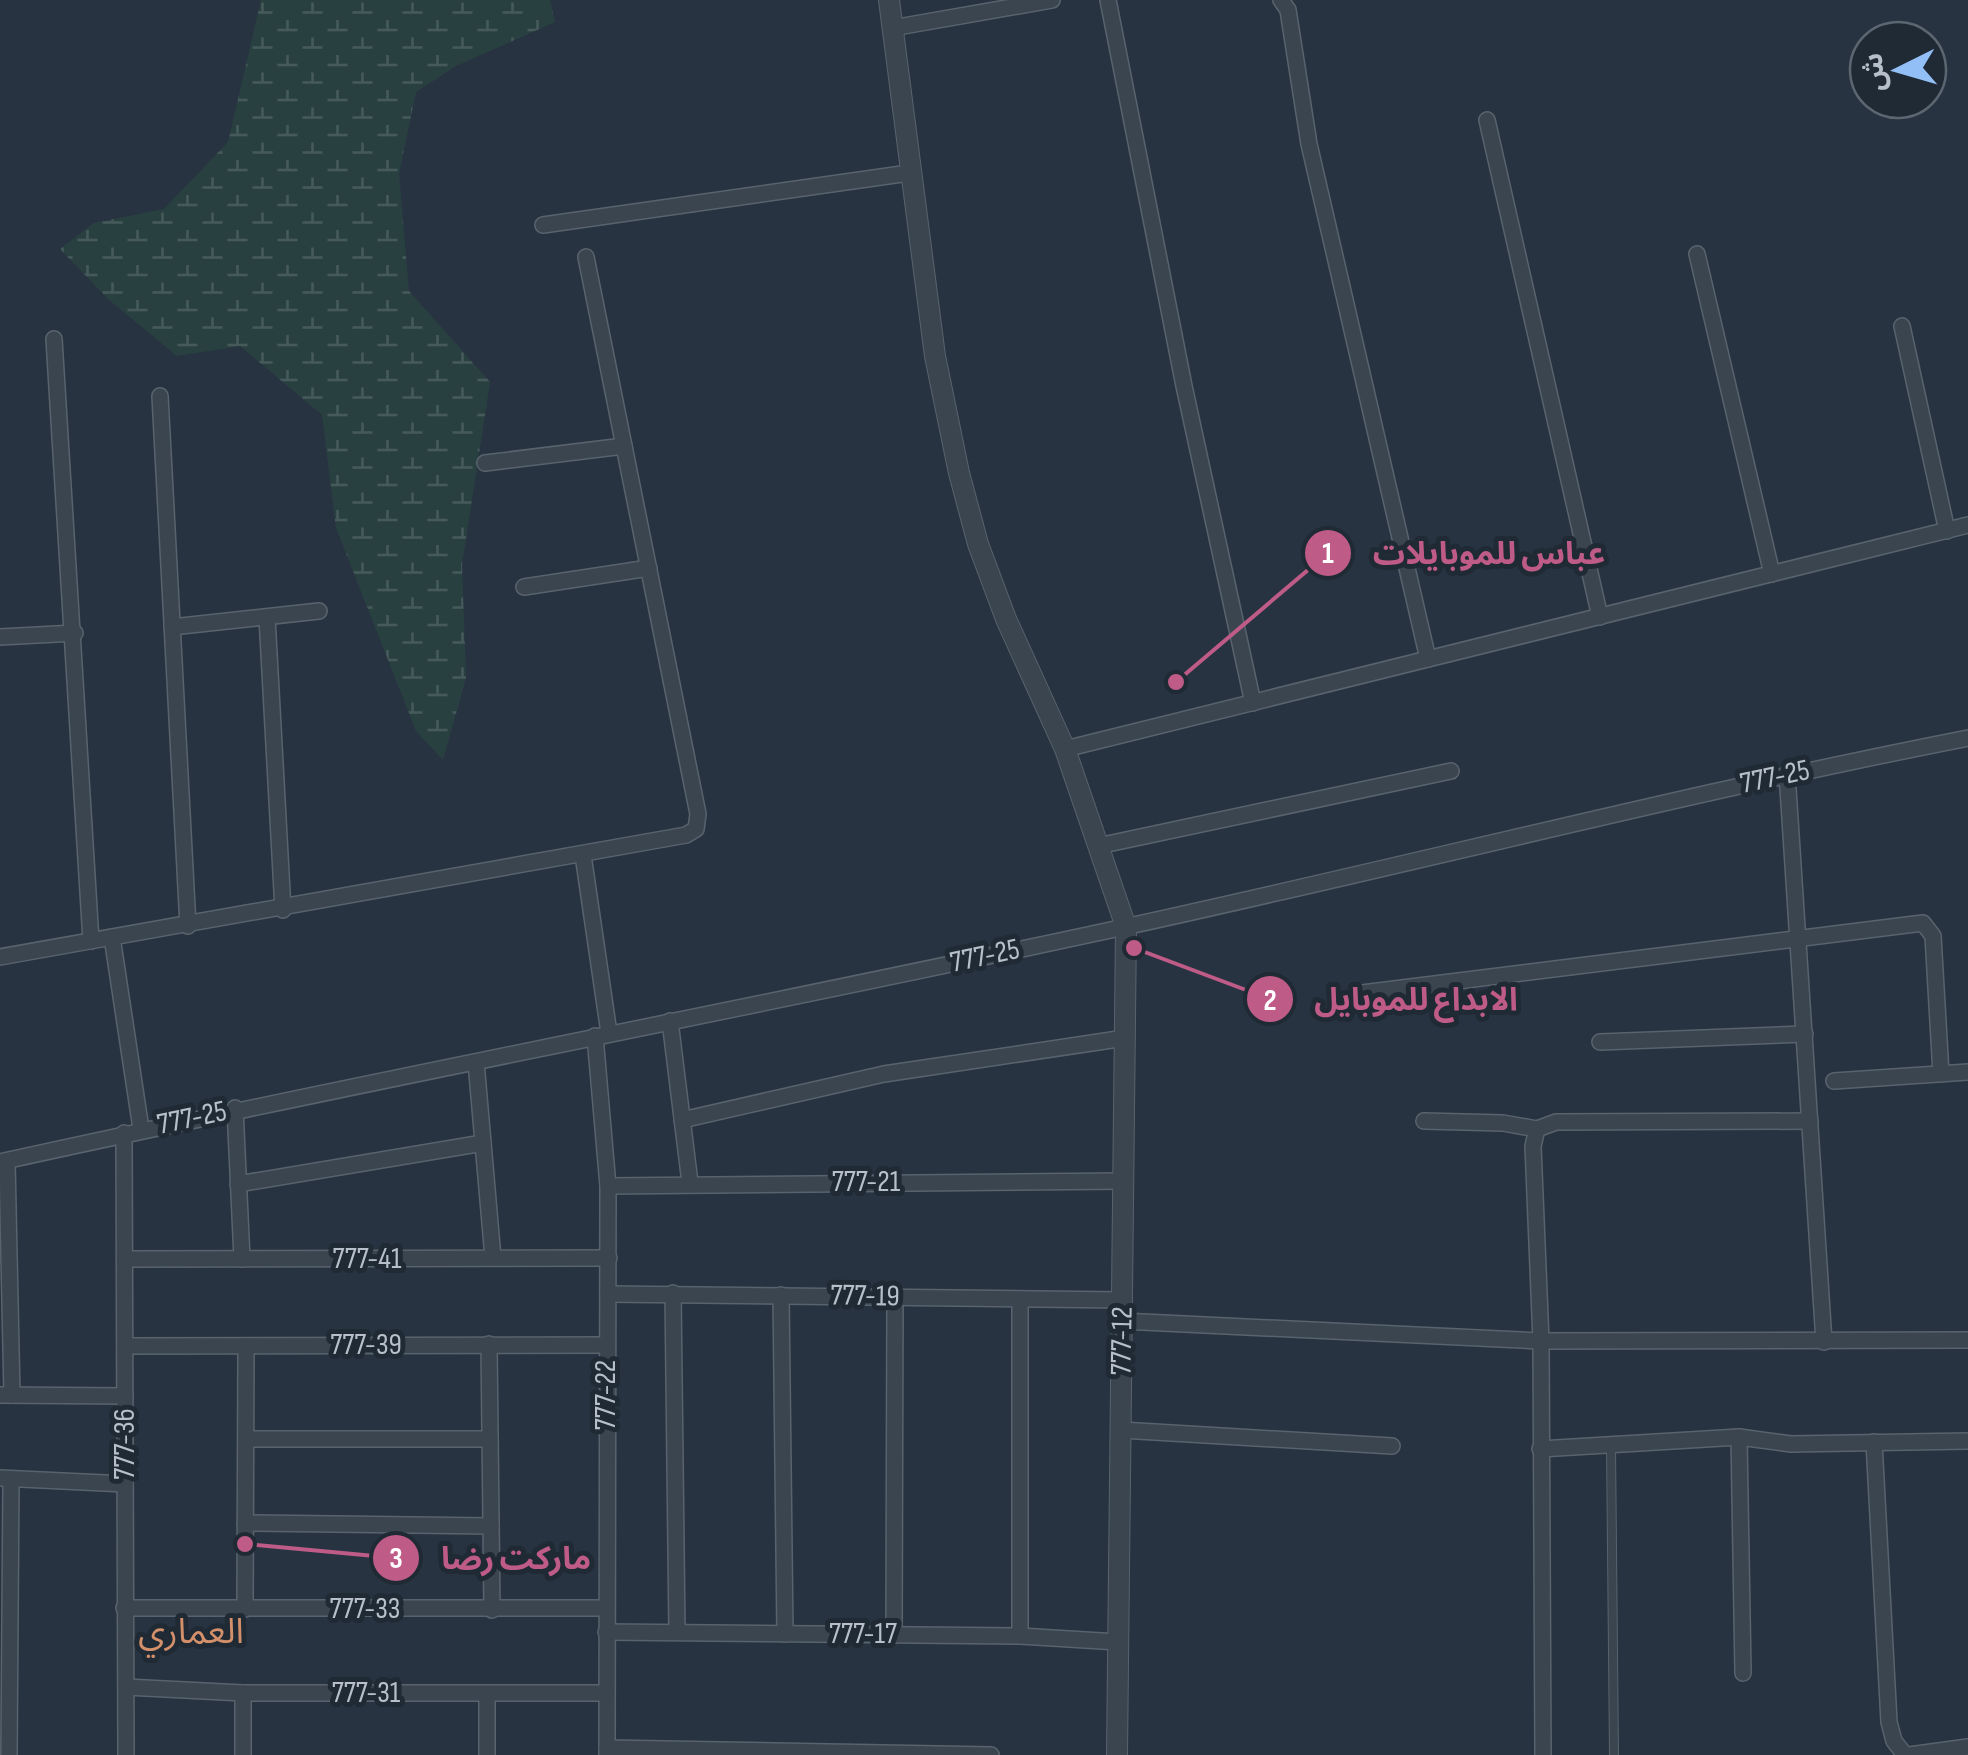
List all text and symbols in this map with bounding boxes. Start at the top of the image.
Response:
north arrow [1848,20,1948,120]
text: ش [1856,51,1893,93]
callout: عباس للموبايلات [1303,522,1626,584]
text: عباس للموبايلات [1373,535,1605,574]
text: 1 [1322,536,1334,572]
street label: 777-25 [1737,752,1813,802]
street label: 777-25 [947,931,1023,981]
callout: الابداع للموبايل [1245,968,1538,1030]
text: الابداع للموبايل [1314,981,1518,1023]
text: 2 [1263,983,1277,1019]
street label: 777-25 [154,1093,230,1143]
street label: 777-21 [832,1164,901,1200]
street label: 777-41 [333,1241,402,1277]
street label: 777-19 [830,1277,900,1315]
street label: 777-12 [1103,1306,1141,1376]
street label: 777-39 [330,1327,402,1363]
street label: 777-22 [588,1360,624,1430]
street label: 777-36 [107,1408,143,1480]
callout: ماركت رضا [371,1527,611,1589]
text: ماركت رضا [441,1540,591,1579]
text: 3 [389,1541,403,1577]
street label: 777-33 [330,1591,400,1627]
district label: العماري [138,1611,244,1658]
street label: 777-17 [829,1616,897,1652]
street label: 777-31 [332,1675,401,1711]

